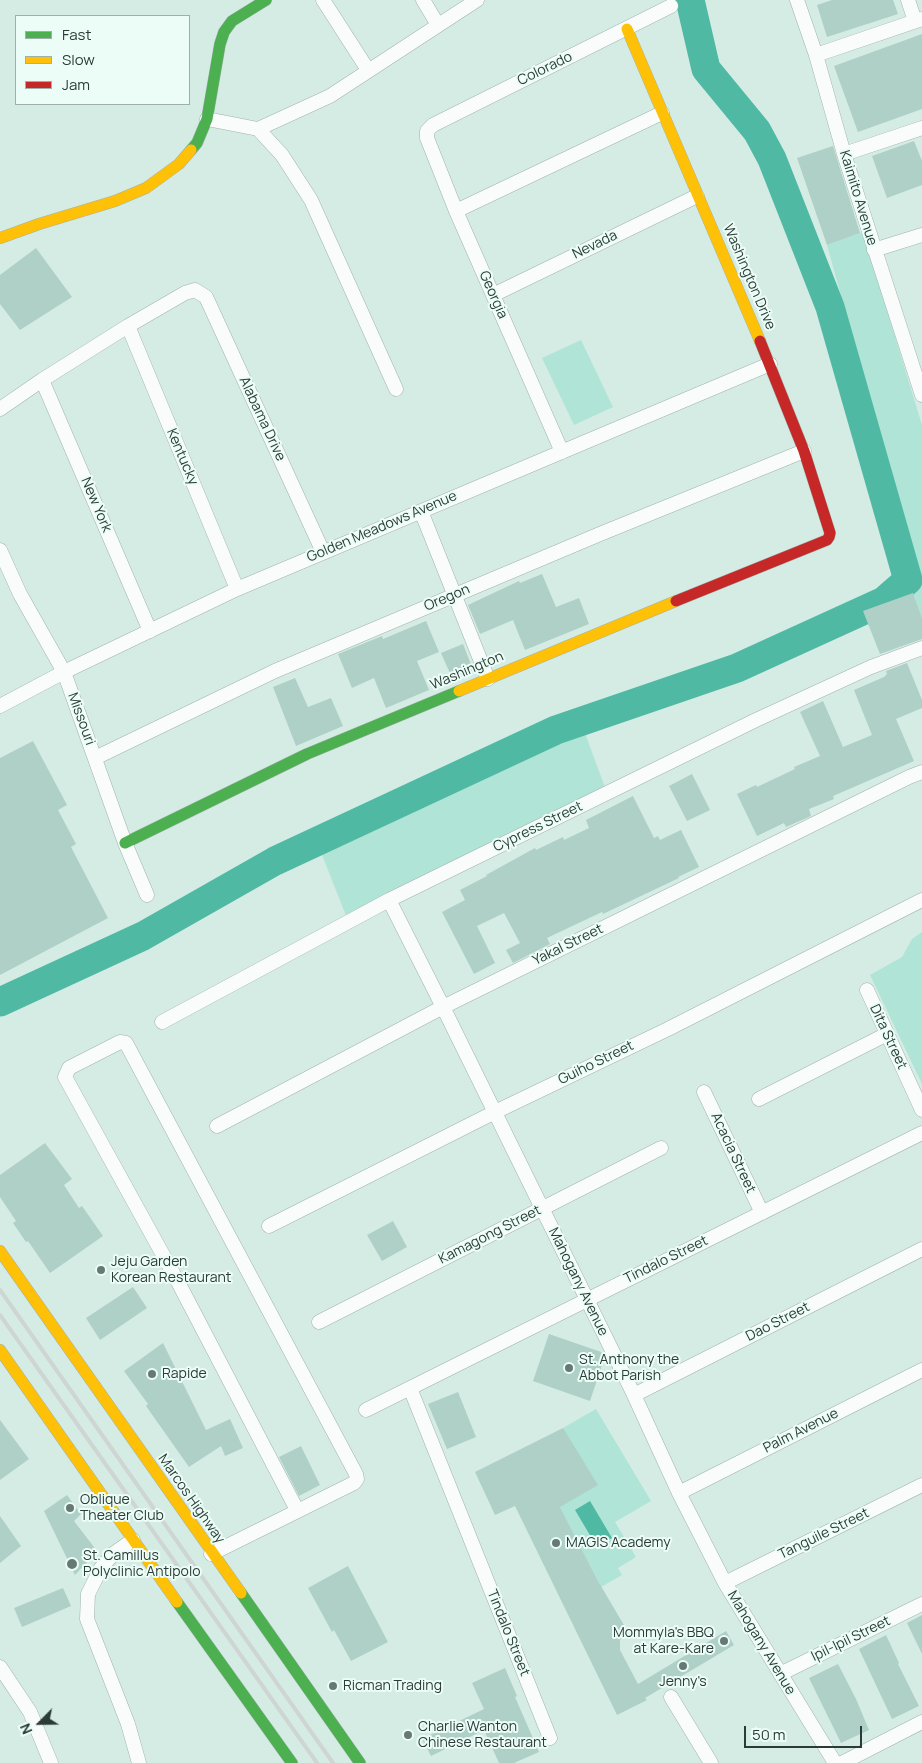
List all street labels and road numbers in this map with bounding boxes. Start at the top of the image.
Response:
street label: Colorado [515,49,575,89]
street label: Kaimito Avenue [836,148,880,248]
street label: Washington Drive [719,222,779,332]
street label: Nevada [570,227,620,263]
street label: Georgia [475,269,511,321]
street label: Alabama Drive [235,374,289,464]
street label: Kentucky [163,426,201,488]
street label: New York [77,475,115,535]
street label: Golden Meadows Avenue [305,488,459,566]
street label: Oregon [422,581,472,615]
street label: Washington [428,648,506,694]
street label: Missouri [64,690,98,748]
street label: Cypress Street [491,798,585,856]
street label: Yakal Street [530,921,606,969]
street label: Dita Street [866,1002,910,1072]
street label: Guiho Street [555,1037,637,1089]
street label: Acacia Street [707,1110,759,1196]
street label: Kamagong Street [436,1202,544,1268]
street label: Mahogany Avenue [545,1225,611,1339]
street label: Tindalo Street [621,1232,711,1288]
street label: Dao Street [743,1299,813,1345]
street label: Palm Avenue [761,1405,841,1457]
street label: Marcos Highway [154,1451,228,1547]
street label: Tanguile Street [776,1505,872,1563]
street label: Tindalo Street [483,1587,533,1679]
street label: Mahogany Avenue [723,1588,799,1698]
street label: Ipil-Ipil Street [809,1613,893,1665]

